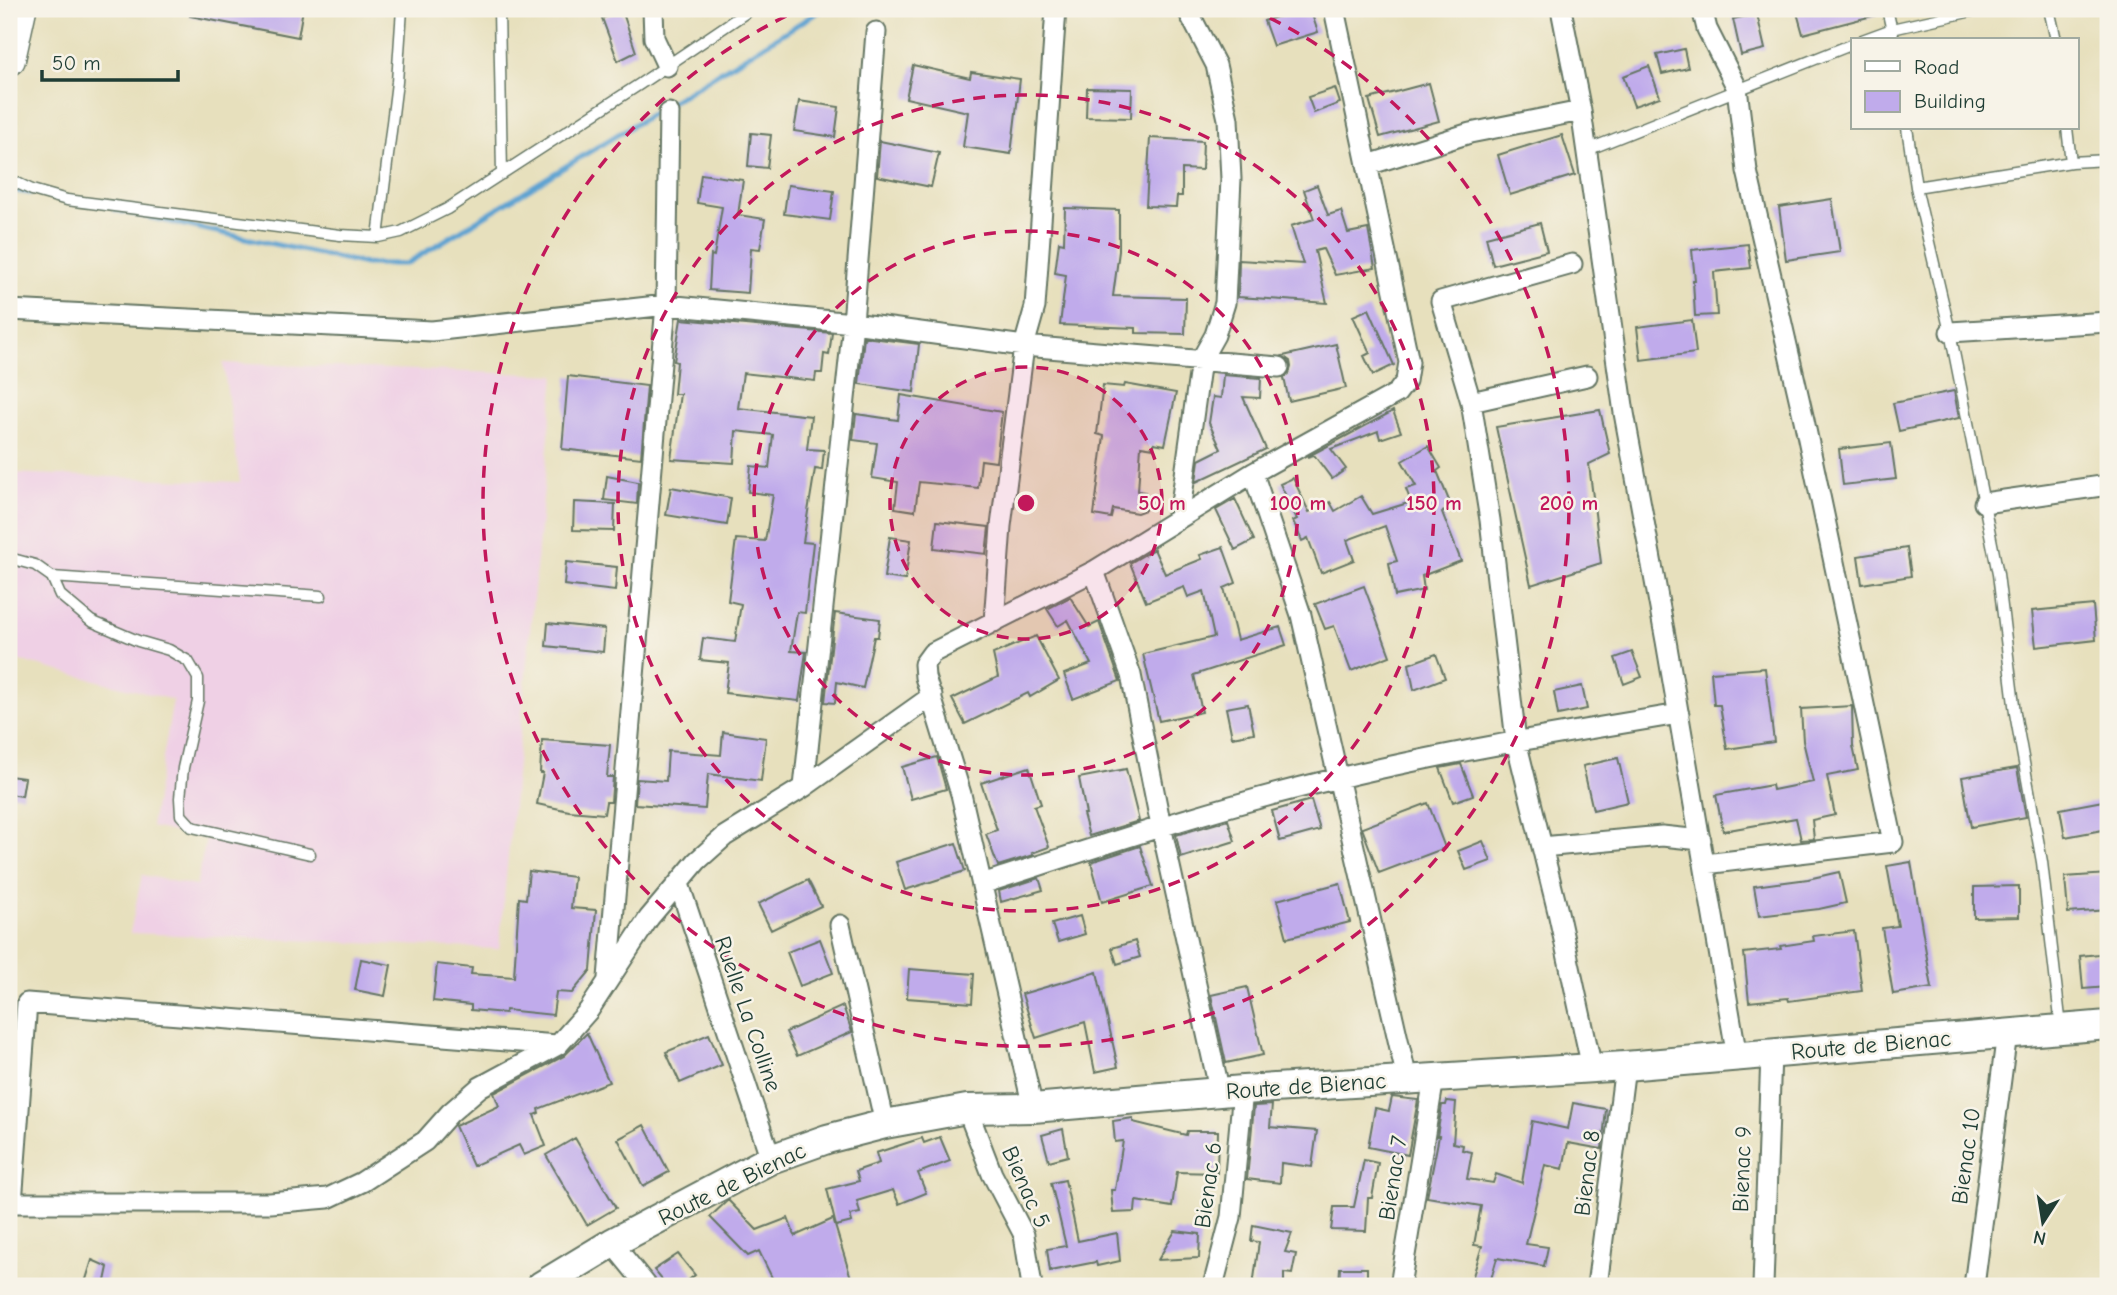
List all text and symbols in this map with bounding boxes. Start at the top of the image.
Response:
scale bar [42,38,178,82]
legend [1851,38,2078,130]
text: 50 m [52,51,101,75]
text: Road [1914,55,1959,79]
text: Building [1914,89,1986,113]
centre of rings [1014,491,1038,515]
text: 50 m [1138,491,1186,515]
text: 100 m [1270,491,1326,515]
text: 150 m [1406,491,1462,515]
text: 200 m [1540,491,1598,515]
street label: Ruelle La Colline [709,933,787,1095]
street label: Route de Bienac [1790,1025,1952,1065]
street label: Route de Bienac [1225,1067,1387,1105]
street label: Bienac 10 [1946,1106,1986,1206]
street label: Bienac 9 [1727,1125,1757,1213]
street label: Bienac 8 [1568,1129,1606,1217]
street label: Bienac 7 [1373,1134,1413,1222]
street label: Route de Bienac [654,1137,810,1231]
street label: Bienac 6 [1189,1140,1227,1230]
street label: Bienac 5 [996,1142,1056,1232]
north arrow [2008,1186,2078,1256]
text: N [2031,1226,2048,1250]

